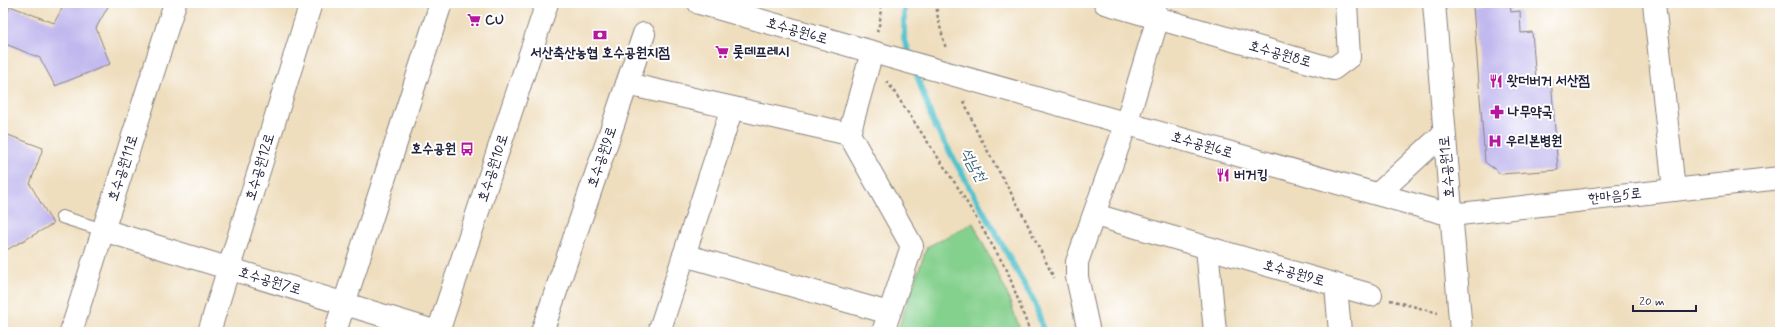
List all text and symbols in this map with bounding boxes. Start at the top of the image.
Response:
place label: CU [485,11,504,29]
supermarket icon: CU [466,12,482,28]
street label: 호수공원6로 [764,14,830,48]
bank icon: 서산축산농협 호수공원지점 [592,27,608,43]
street label: 호수공원8로 [1247,36,1313,72]
place label: 롯데프레시 [733,43,789,61]
place label: 서산축산농협 호수공원지점 [531,44,670,62]
supermarket icon: 롯데프레시 [714,44,730,60]
place label: 왓더버거 서산점 [1506,72,1590,90]
restaurant icon: 왓더버거 서산점 [1488,73,1504,89]
place label: 나무약국 [1508,103,1553,121]
pharmacy icon: 나무약국 [1489,104,1505,120]
street label: 호수공원9로 [583,124,621,190]
street label: 호수공원6로 [1169,128,1235,162]
street label: 호수공원12로 [241,131,279,203]
street label: 호수공원11로 [104,132,142,204]
street label: 호수공원10로 [474,132,512,204]
place label: 우리본병원 [1506,132,1562,150]
hospital icon: 우리본병원 [1487,133,1503,149]
street label: 호수공원1로 [1435,135,1459,199]
place label: 호수공원 [411,140,456,158]
bus stop icon: 호수공원 [459,141,475,157]
water label: 석남천 [955,144,991,187]
place label: 버거킹 [1234,166,1268,184]
restaurant icon: 버거킹 [1215,167,1231,183]
street label: 한마음5로 [1587,184,1643,208]
street label: 호수공원9로 [1261,256,1327,290]
street label: 호수공원7로 [236,263,304,299]
scale bar [1633,287,1696,313]
text: 20 m [1639,294,1665,310]

